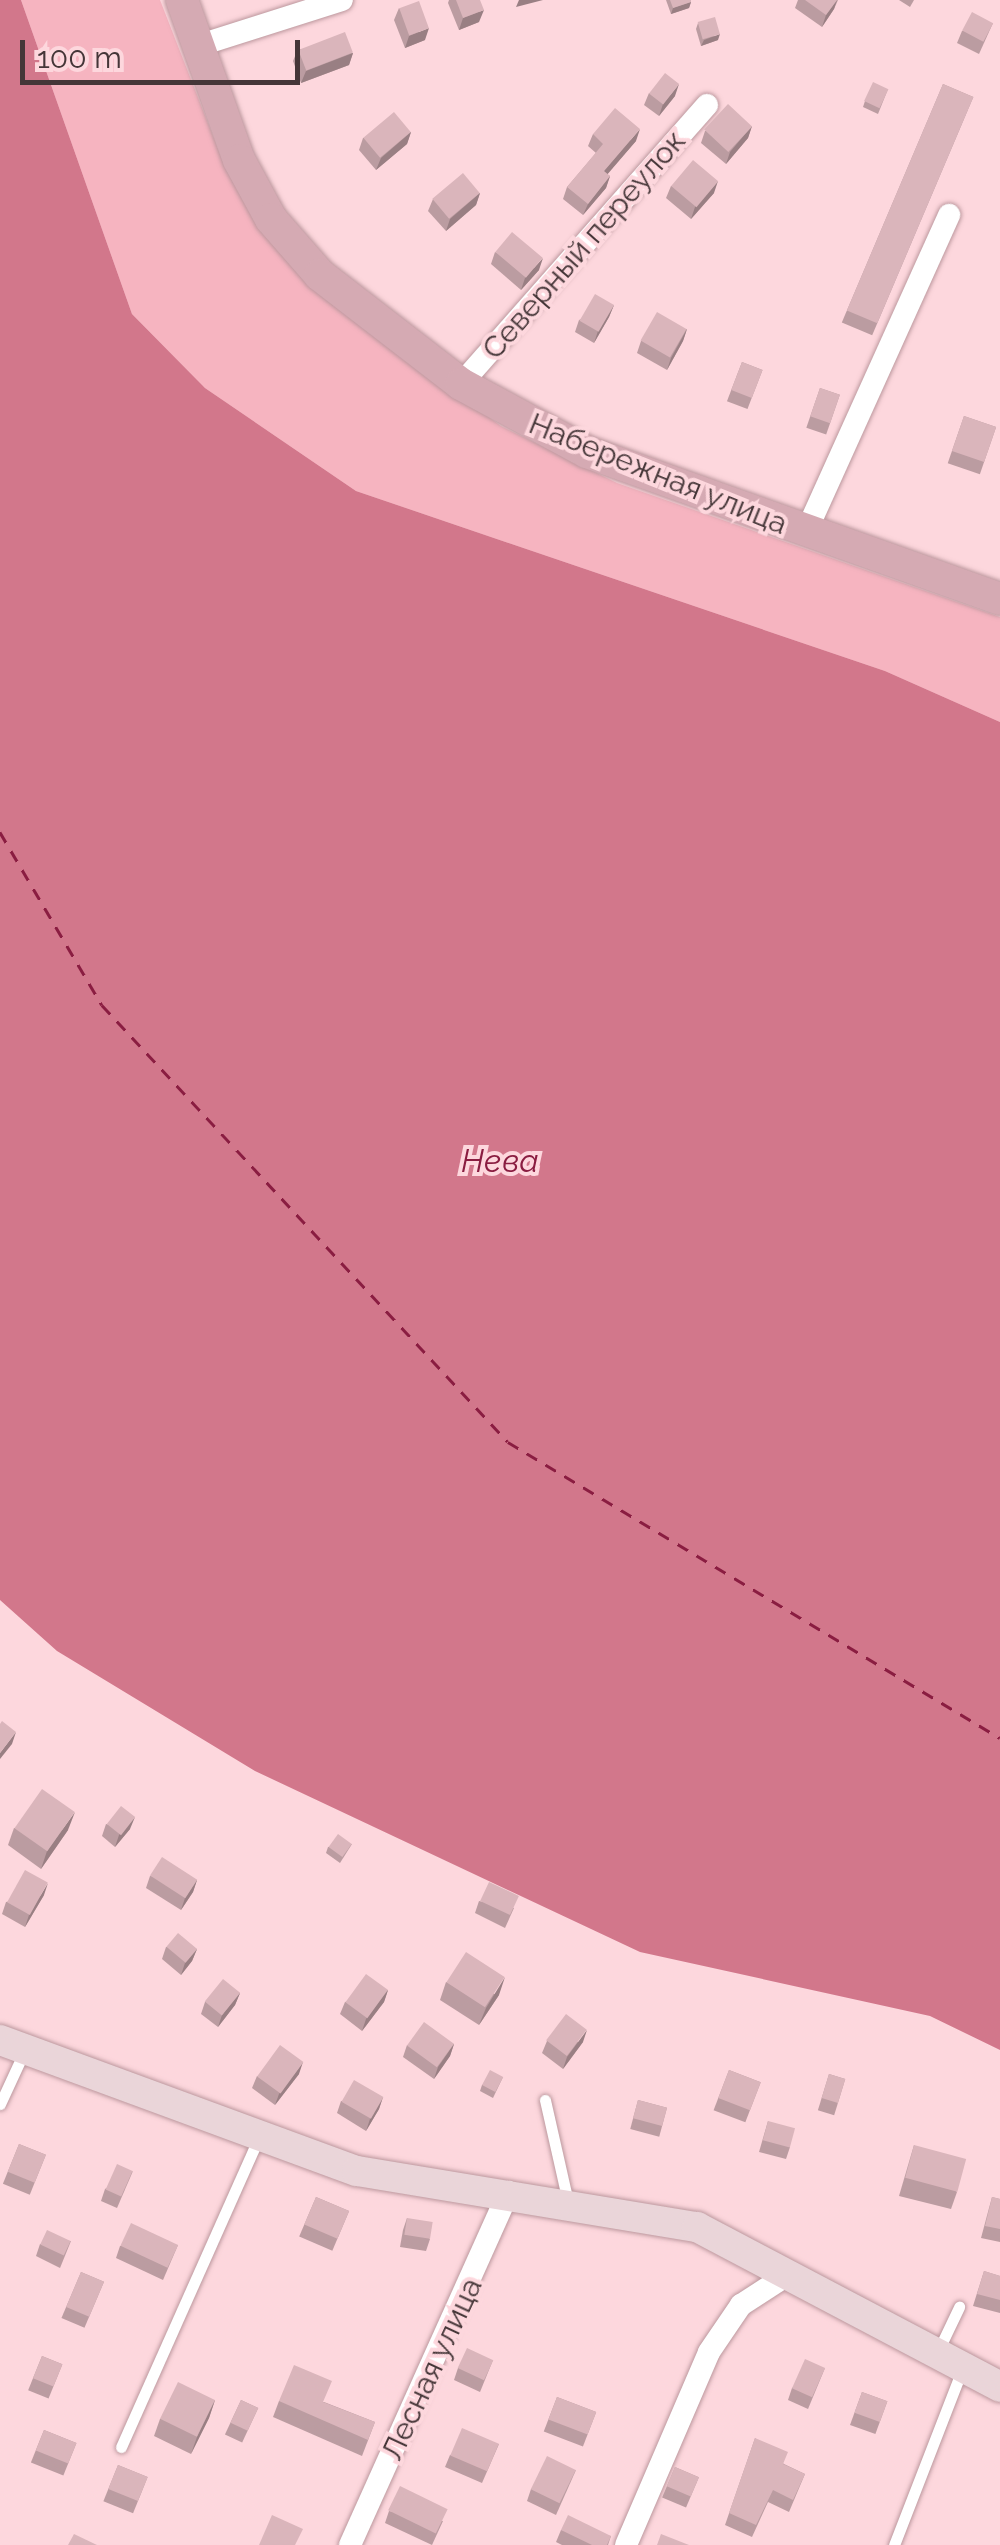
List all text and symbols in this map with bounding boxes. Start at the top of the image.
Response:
scale bar [25,20,305,82]
text: 100 m [37,40,122,75]
street label: Северный переулок [475,123,693,367]
street label: Набережная улица [523,406,793,542]
water label: Нева [461,1142,539,1180]
street label: Лесная улица [374,2272,490,2466]

